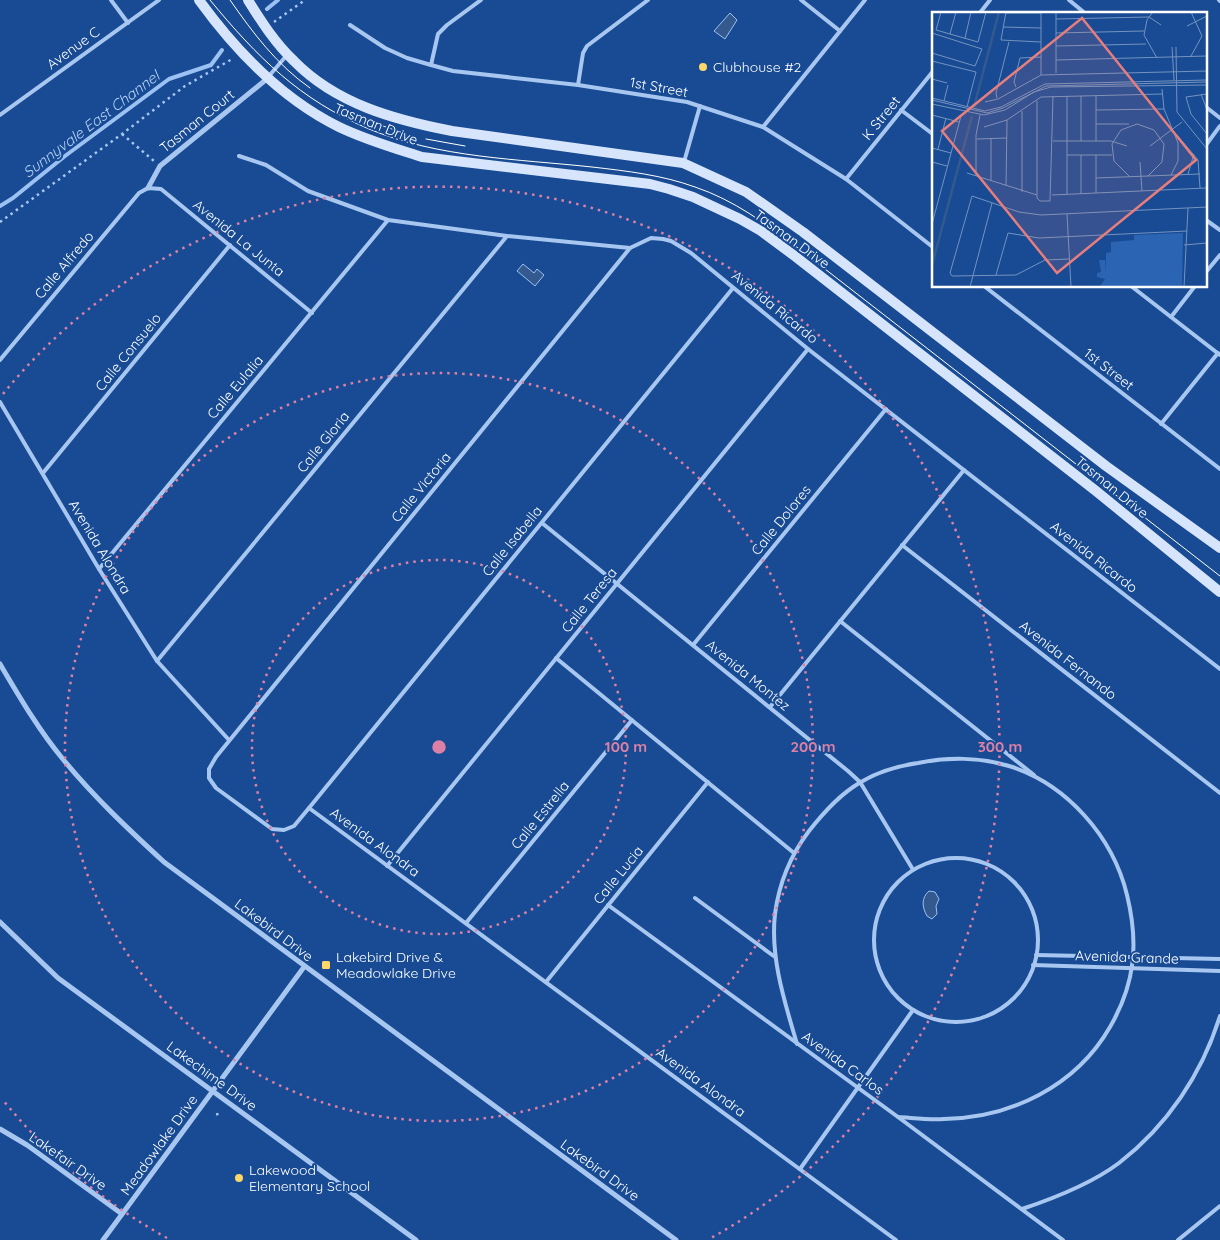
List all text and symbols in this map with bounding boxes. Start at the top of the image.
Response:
inset map [932,12,1208,288]
street label: Avenue C [43,23,103,73]
place label: Clubhouse #2 [713,58,802,76]
marker: Clubhouse #2 [697,61,709,73]
water label: Sunnyvale East Channel [19,66,164,182]
street label: 1st Street [629,73,690,101]
street label: Tasman Court [156,85,238,157]
street label: K Street [858,92,904,144]
street label: Tasman Drive [331,99,421,149]
street label: Avenida La Junta [189,195,289,281]
street label: Tasman Drive [751,206,833,272]
street label: Calle Alfredo [30,227,98,303]
street label: Avenida Ricardo [728,267,822,347]
street label: Calle Consuelo [91,309,165,395]
street label: 1st Street [1080,344,1138,394]
street label: Calle Eulalia [203,351,267,423]
street label: Calle Gloria [293,408,353,476]
street label: Calle Victoria [387,448,455,526]
street label: Tasman Drive [1072,452,1152,522]
street label: Calle Dolores [747,481,815,559]
street label: Avenida Alondra [65,497,135,597]
street label: Calle Isabella [478,502,546,580]
street label: Avenida Ricardo [1047,517,1141,597]
street label: Calle Teresa [557,564,621,636]
street label: Avenida Fernando [1016,616,1120,704]
street label: Avenida Montez [702,636,794,715]
text: 100 m [605,737,647,756]
text: 200 m [791,737,836,756]
text: 300 m [978,737,1022,756]
centre of rings [430,738,448,756]
street label: Calle Estrella [507,777,573,853]
street label: Avenida Alondra [327,803,423,881]
street label: Calle Lucia [589,842,647,908]
street label: Lakebird Drive [231,895,317,965]
street label: Avenida Grande [1075,946,1179,968]
place label: Lakebird Drive & Meadowlake Drive [336,948,456,982]
marker: Lakebird Drive & Meadowlake Drive [320,959,332,971]
street label: Avenida Carlos [799,1027,887,1099]
street label: Lakechime Drive [163,1037,261,1115]
street label: Avenida Alondra [653,1043,749,1121]
street label: Meadowlake Drive [117,1091,202,1199]
street label: Lakefair Drive [26,1128,110,1194]
street label: Lakebird Drive [557,1135,643,1205]
place label: Lakewood Elementary School [249,1161,370,1195]
marker: Lakewood Elementary School [233,1172,245,1184]

